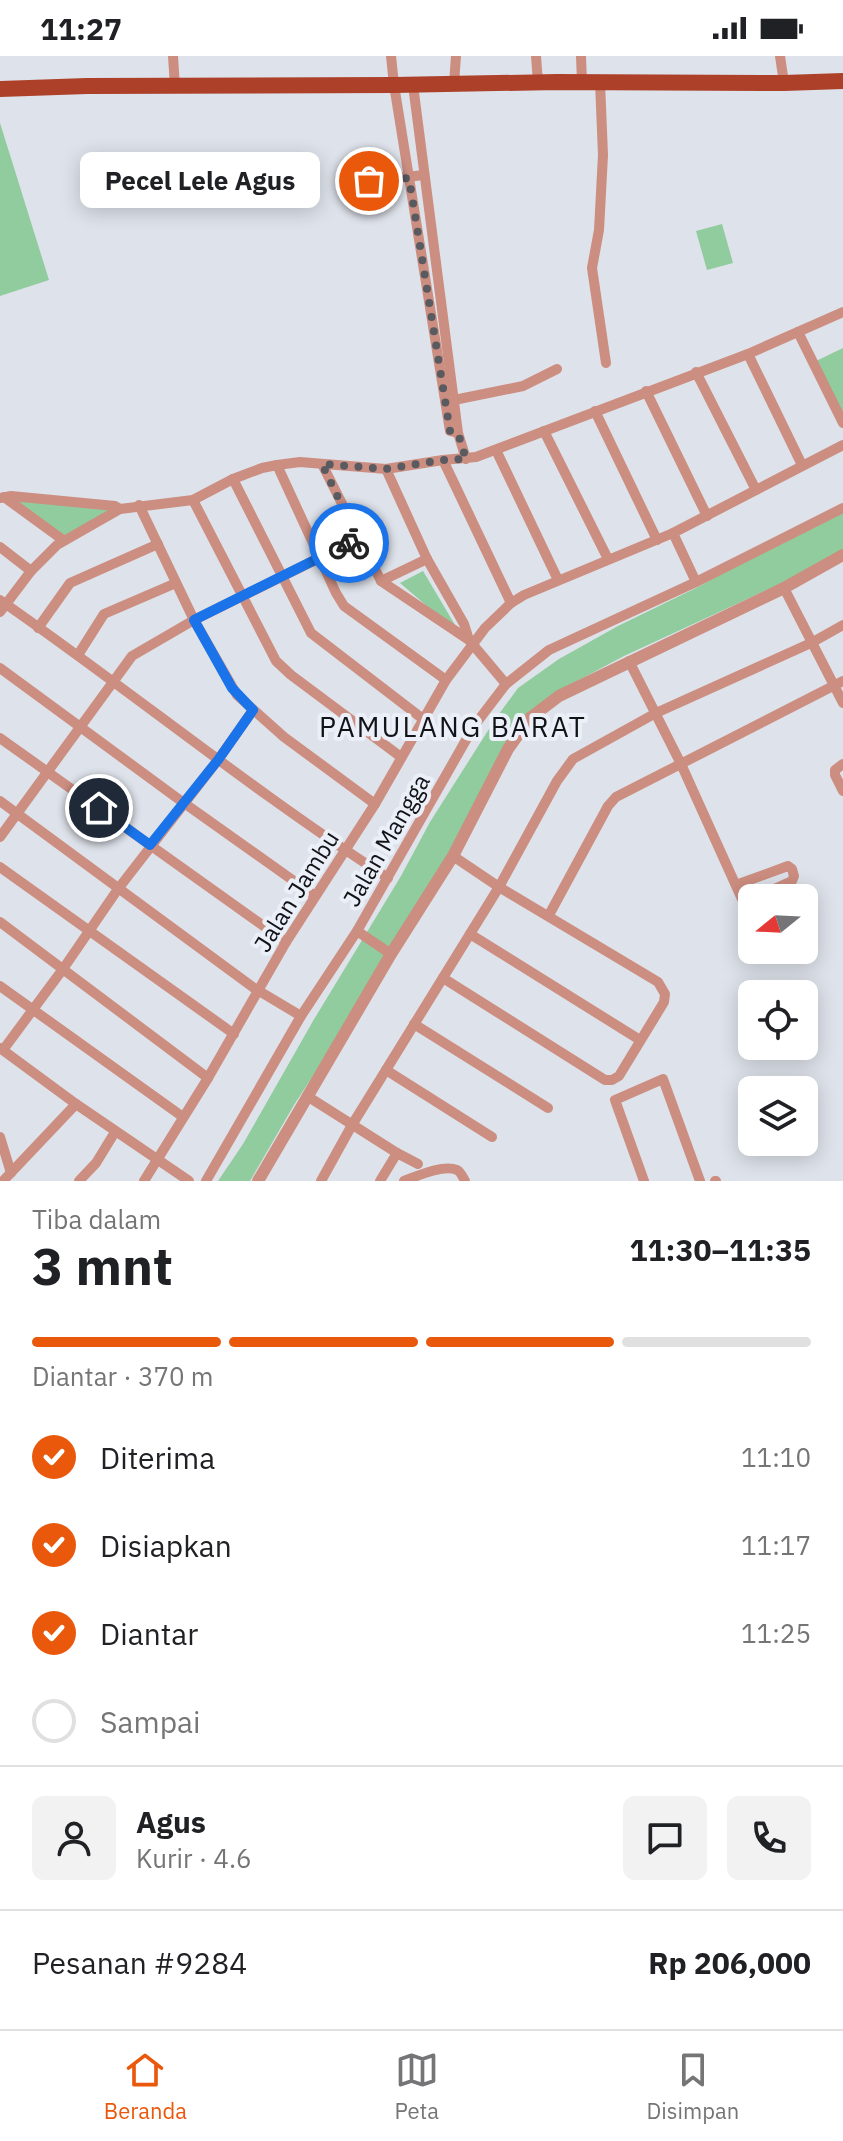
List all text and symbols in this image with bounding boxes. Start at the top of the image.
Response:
text: 11:27 [40,9,122,48]
pin [335,147,403,215]
callout: Pecel Lele Agus [81,153,321,209]
icon: bag [347,159,391,203]
text: Pecel Lele Agus [105,163,295,197]
courier [309,503,389,583]
icon: bike [327,521,371,565]
district label: PAMULANG BARAT [319,708,587,745]
street label: Jalan Mangga [335,768,437,912]
pin [65,774,133,842]
icon: home [77,786,121,830]
street label: Jalan Jambu [246,824,346,958]
north arrow [738,884,818,964]
map controls [738,884,818,1156]
button: locate [738,980,818,1060]
button: layers [738,1076,818,1156]
text: Tiba dalam [32,1202,161,1236]
text: 11:30–11:35 [630,1230,811,1269]
text: 3 mnt [32,1232,173,1299]
text: Diantar · 370 m [32,1359,214,1393]
icon: check [32,1435,76,1479]
text: Diterima [100,1438,215,1477]
text: 11:10 [741,1440,811,1474]
icon: check [32,1523,76,1567]
text: Disiapkan [100,1526,232,1565]
text: 11:17 [741,1528,811,1562]
icon: check [32,1611,76,1655]
text: Diantar [100,1614,198,1653]
text: 11:25 [741,1616,811,1650]
text: Sampai [100,1702,201,1741]
button: person [32,1796,116,1880]
button: chat [623,1796,707,1880]
button: phone [727,1796,811,1880]
text: Agus [136,1802,206,1841]
text: Kurir · 4.6 [136,1841,252,1875]
text: Pesanan #9284 [32,1943,247,1982]
text: Rp 206,000 [648,1943,811,1982]
tab: Beranda [104,2048,187,2125]
tab: Peta [395,2048,439,2125]
tab: Disimpan [647,2048,739,2125]

